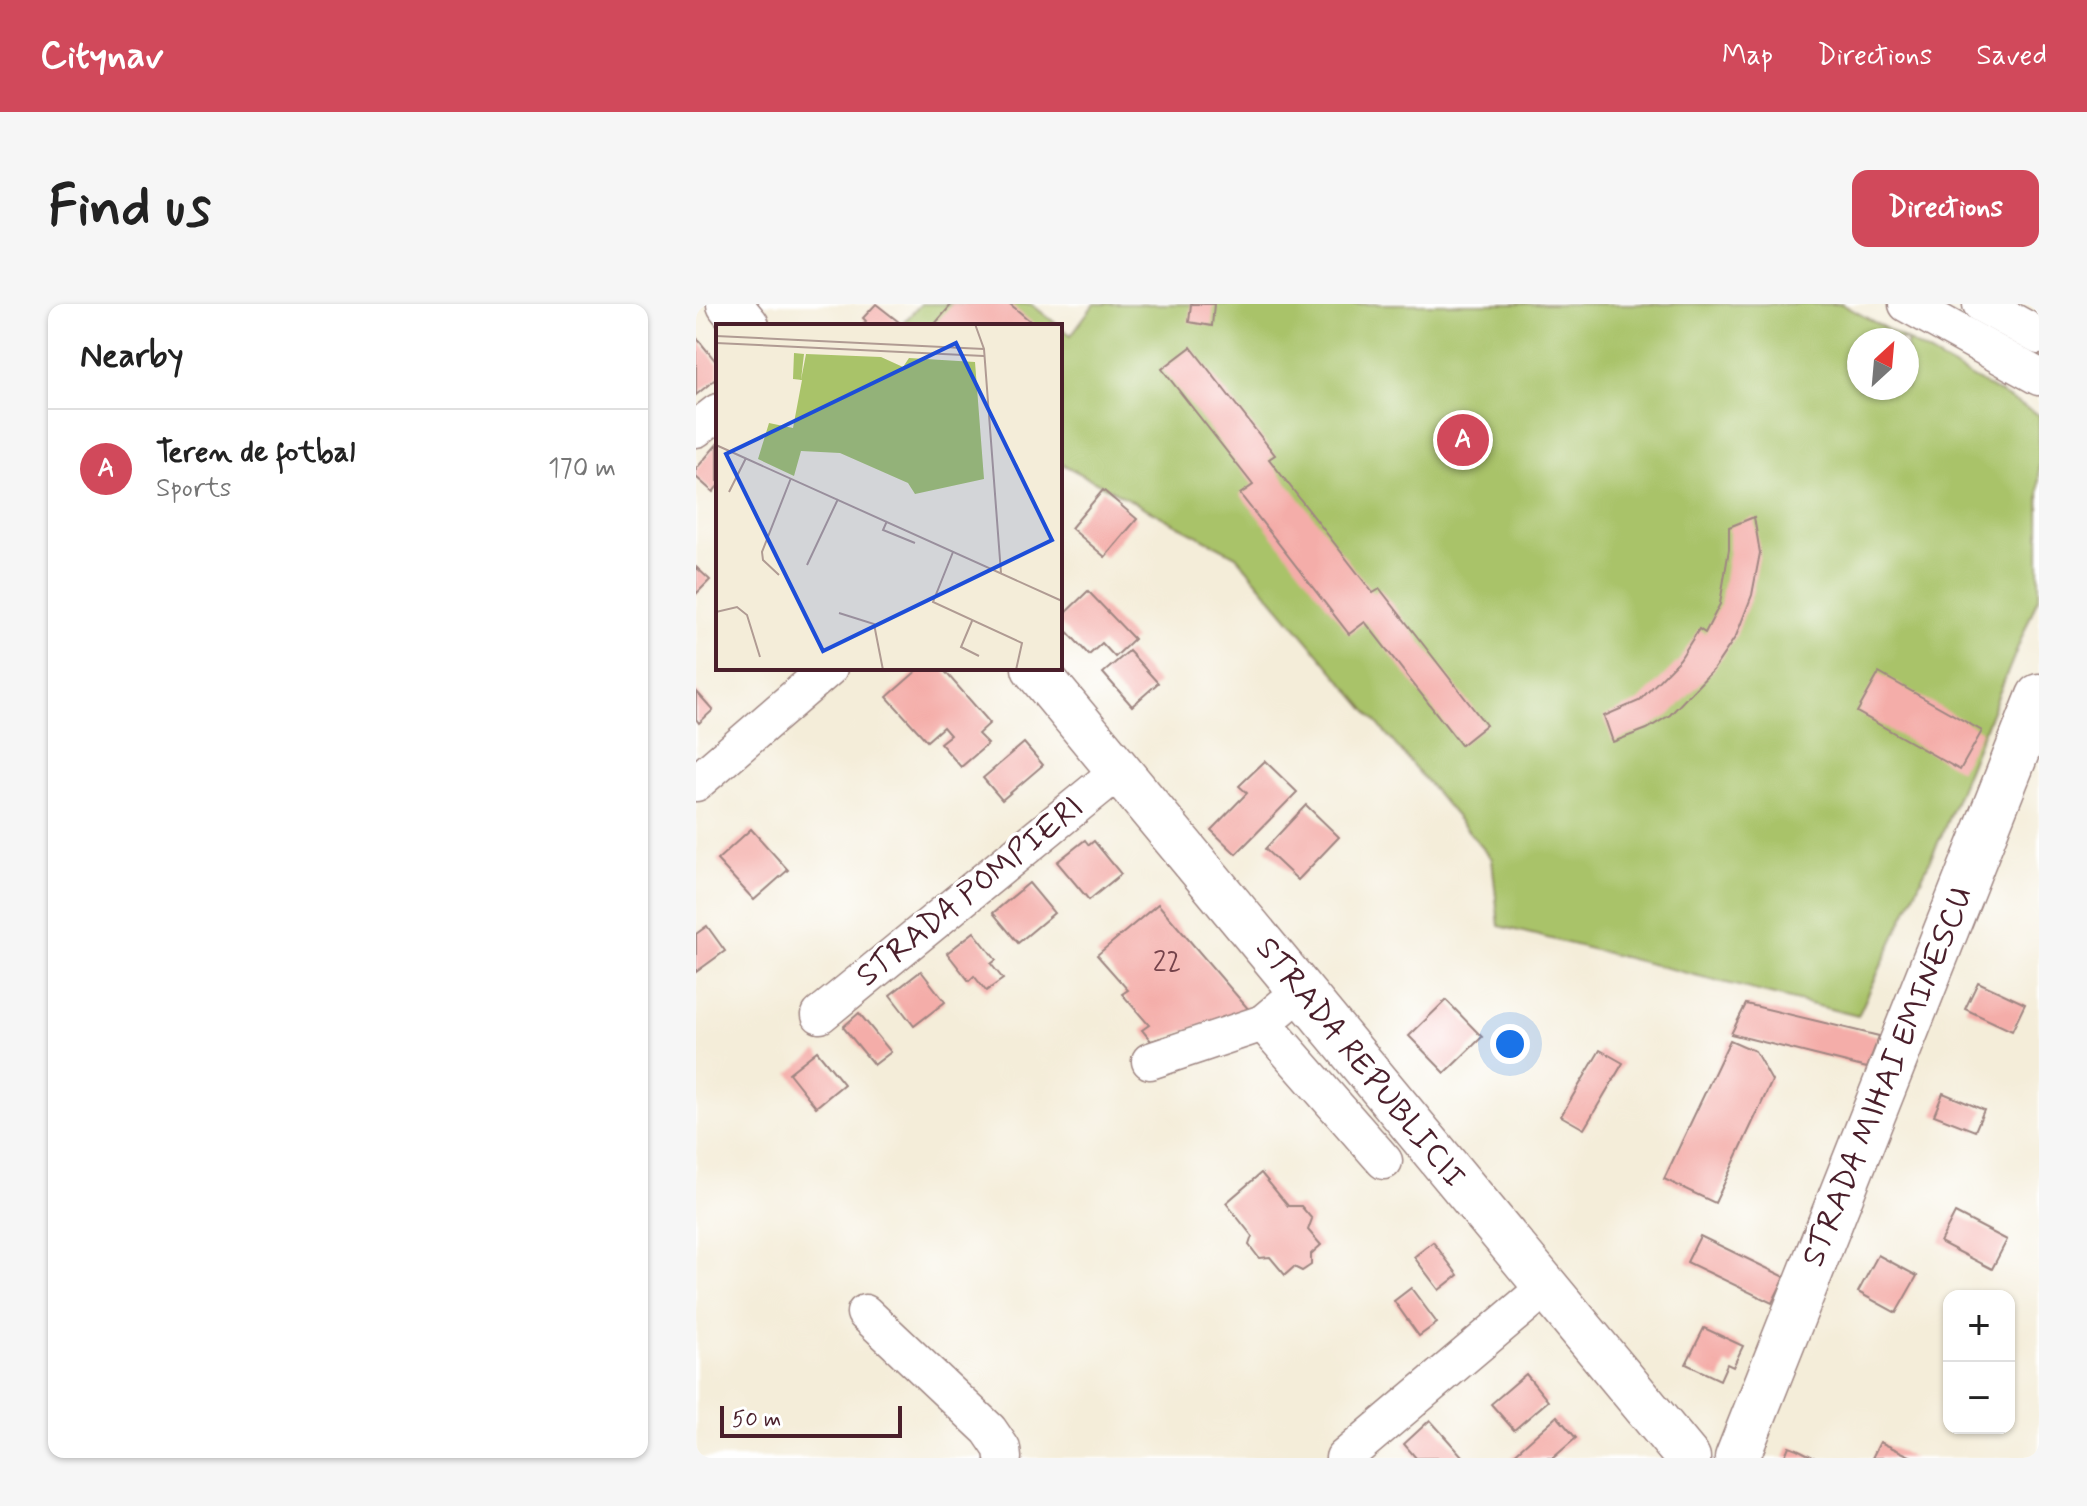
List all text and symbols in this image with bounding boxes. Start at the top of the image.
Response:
text: Citynav [40,32,164,81]
text: Map [1722,38,1773,75]
text: Directions [1817,38,1932,75]
text: Saved [1976,38,2047,75]
button: Directions [1852,170,2039,247]
text: Find us [48,172,211,245]
inset map [716,324,1062,670]
north arrow [1847,328,1919,400]
text: Nearby [80,334,184,379]
pin: A [1437,410,1489,470]
text: Teren de fotbal [156,433,355,472]
text: A [97,452,115,486]
text: 170 m [548,452,616,486]
text: Sports [156,472,231,506]
street label: STRADA POMPIERI [847,787,1093,997]
street label: STRADA MIHAI EMINESCU [1792,881,1984,1273]
street label: STRADA REPUBLICII [1246,929,1474,1197]
house number: 22 [1153,945,1181,982]
your location [1490,1024,1530,1064]
map controls [1943,1290,2015,1434]
button: + [1943,1290,2015,1362]
button: − [1943,1362,2015,1434]
scale bar [720,1402,902,1438]
text: 50 m [732,1406,781,1434]

